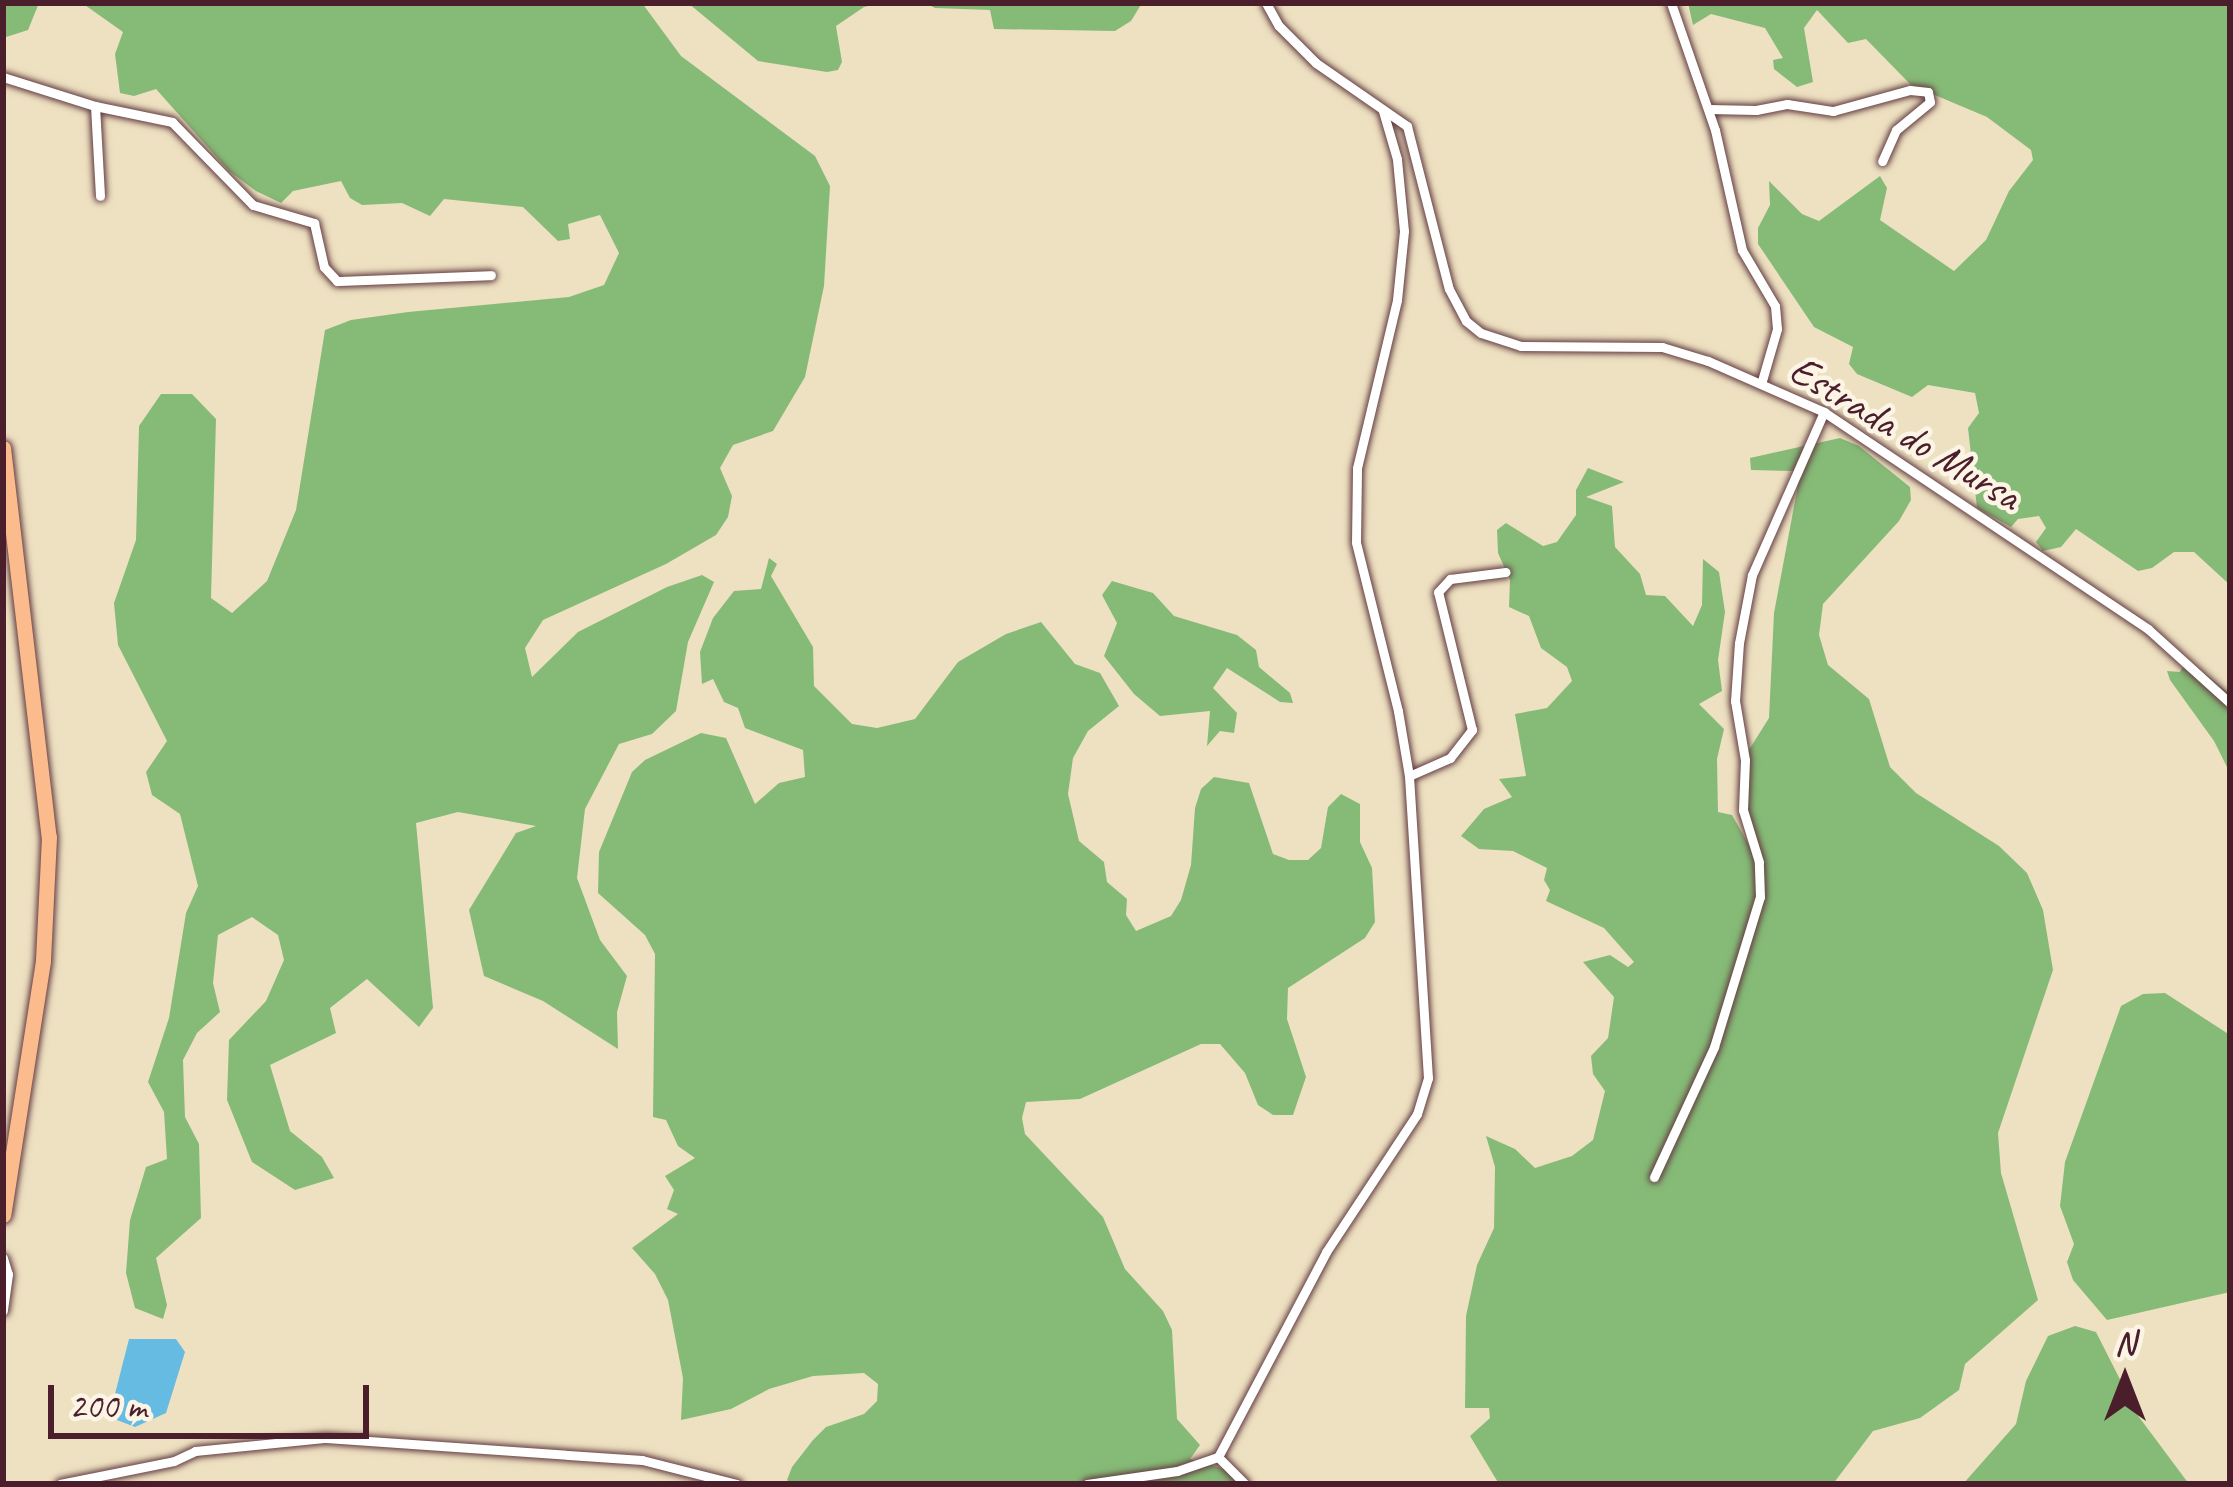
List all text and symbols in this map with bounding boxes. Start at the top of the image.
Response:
street label: Estrada do Mursa [1780,344,2030,522]
north arrow [2065,1319,2185,1439]
text: N [2115,1322,2135,1364]
scale bar [54,1361,375,1435]
text: 200 m [69,1383,146,1429]

